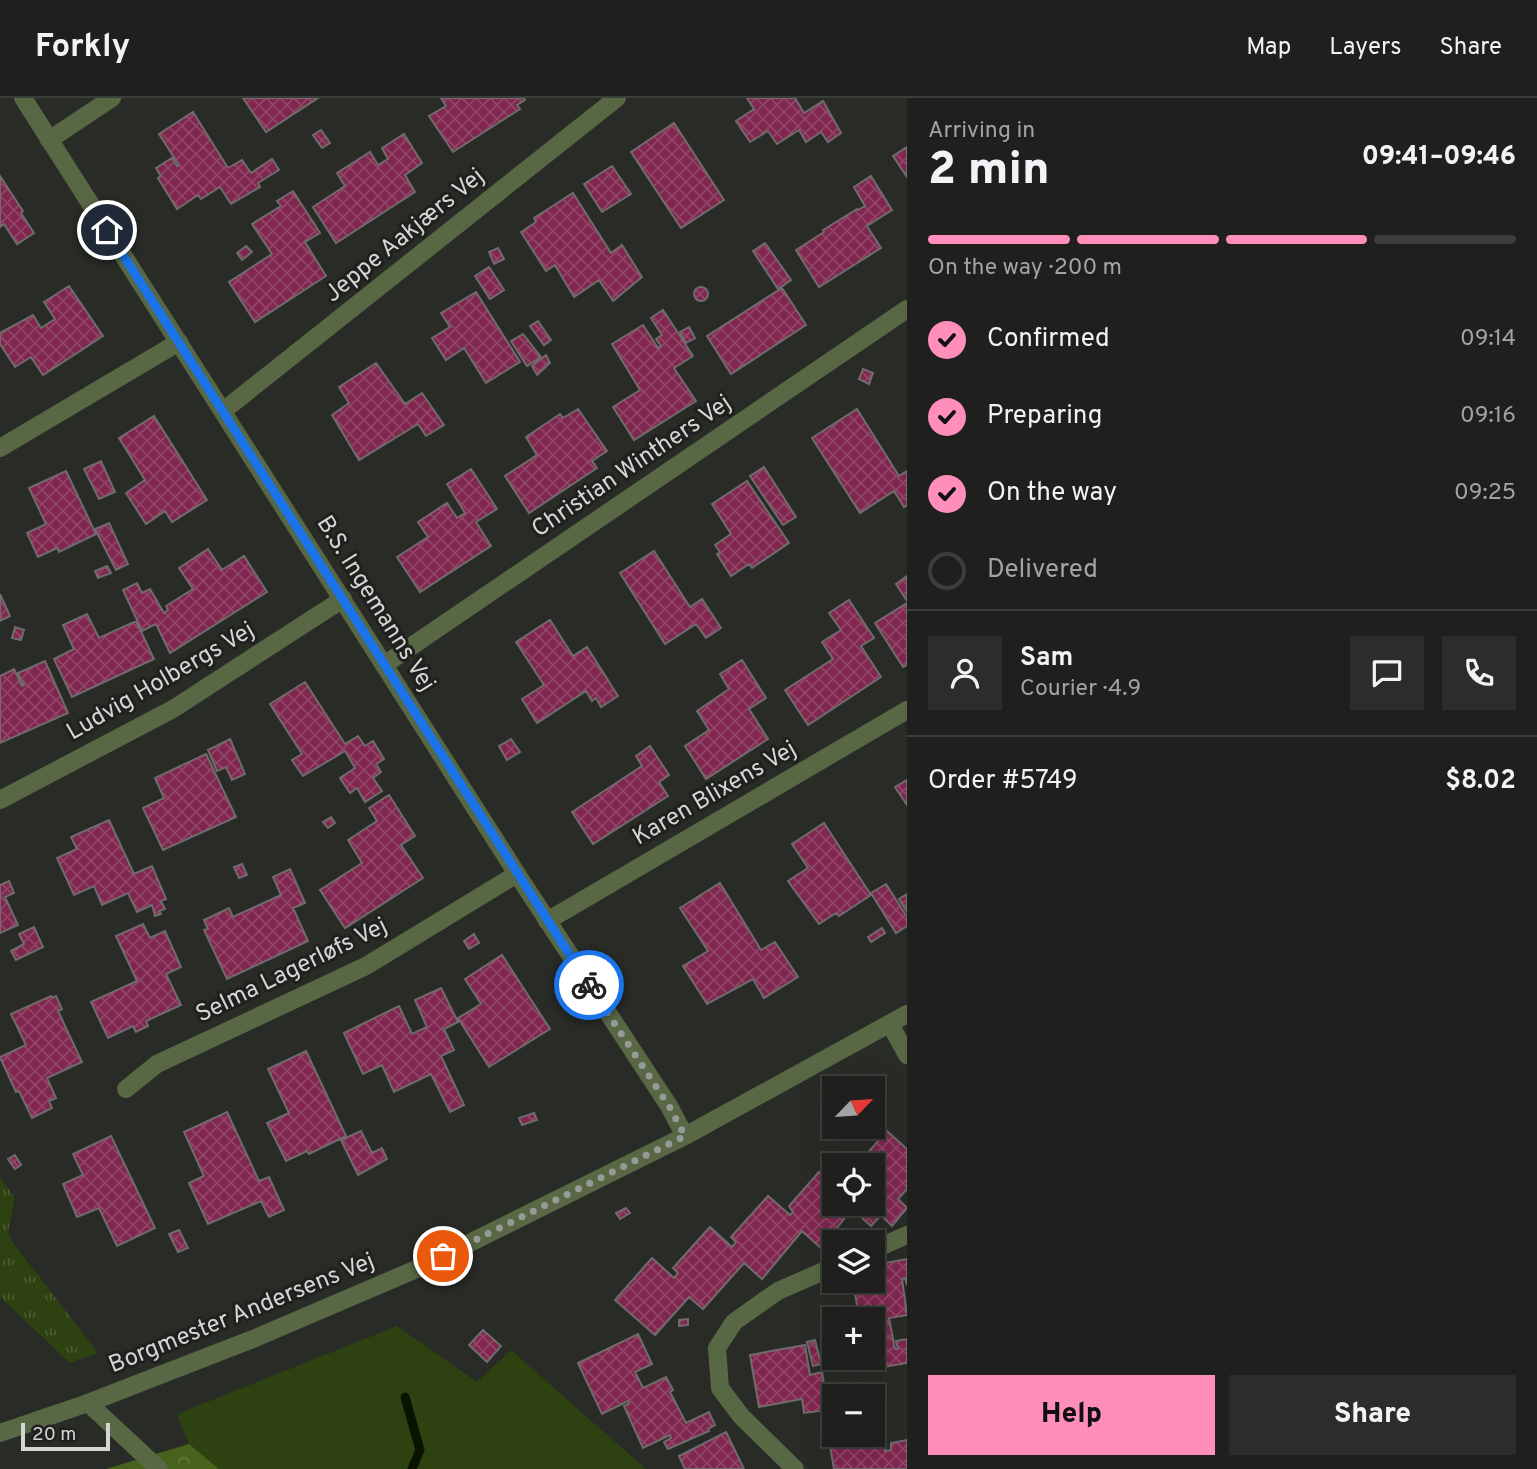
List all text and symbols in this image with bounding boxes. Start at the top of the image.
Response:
text: Forkly [35,27,130,69]
text: Map [1246,33,1291,63]
text: Layers [1329,33,1401,63]
text: Share [1439,33,1502,63]
text: Arriving in [928,117,1035,146]
text: 09:41–09:46 [1362,141,1516,174]
text: 2 min [928,142,1050,201]
street label: Jeppe Aakjærs Vej [319,162,491,310]
pin [77,200,137,260]
icon: home [88,211,126,249]
text: On the way · 200 m [928,254,1122,283]
icon: check [928,321,966,359]
text: Confirmed [987,323,1110,356]
text: 09:14 [1460,325,1516,354]
street label: Christian Winthers Vej [526,389,738,545]
icon: check [928,398,966,436]
text: Preparing [987,400,1102,433]
text: 09:16 [1460,402,1516,431]
icon: check [928,475,966,513]
text: On the way [987,477,1117,510]
text: 09:25 [1454,479,1516,508]
street label: B.S. Ingemanns Vej [309,511,441,697]
text: Delivered [987,554,1098,587]
street label: Ludvig Holbergs Vej [62,616,260,748]
button: person [928,636,1002,710]
button: chat [1350,636,1424,710]
button: phone [1442,636,1516,710]
text: Sam [1020,642,1073,675]
text: Courier · 4.9 [1020,675,1141,704]
street label: Karen Blixens Vej [628,735,802,853]
text: Order #5749 [928,765,1078,798]
text: $8.02 [1445,765,1516,798]
street label: Selma Lagerløfs Vej [191,912,393,1030]
courier [554,950,624,1020]
icon: bike [570,966,608,1004]
north arrow [822,1076,886,1139]
map controls [822,1076,885,1447]
button: locate [822,1153,885,1216]
pin [413,1226,473,1286]
button: layers [822,1230,885,1293]
icon: bag [424,1237,462,1275]
street label: Borgmester Andersens Vej [105,1247,379,1381]
button: + [822,1307,885,1370]
button: Help [928,1375,1215,1455]
button: Share [1229,1375,1516,1455]
button: − [822,1384,885,1447]
scale bar [21,1420,110,1452]
text: 20 m [32,1423,76,1447]

